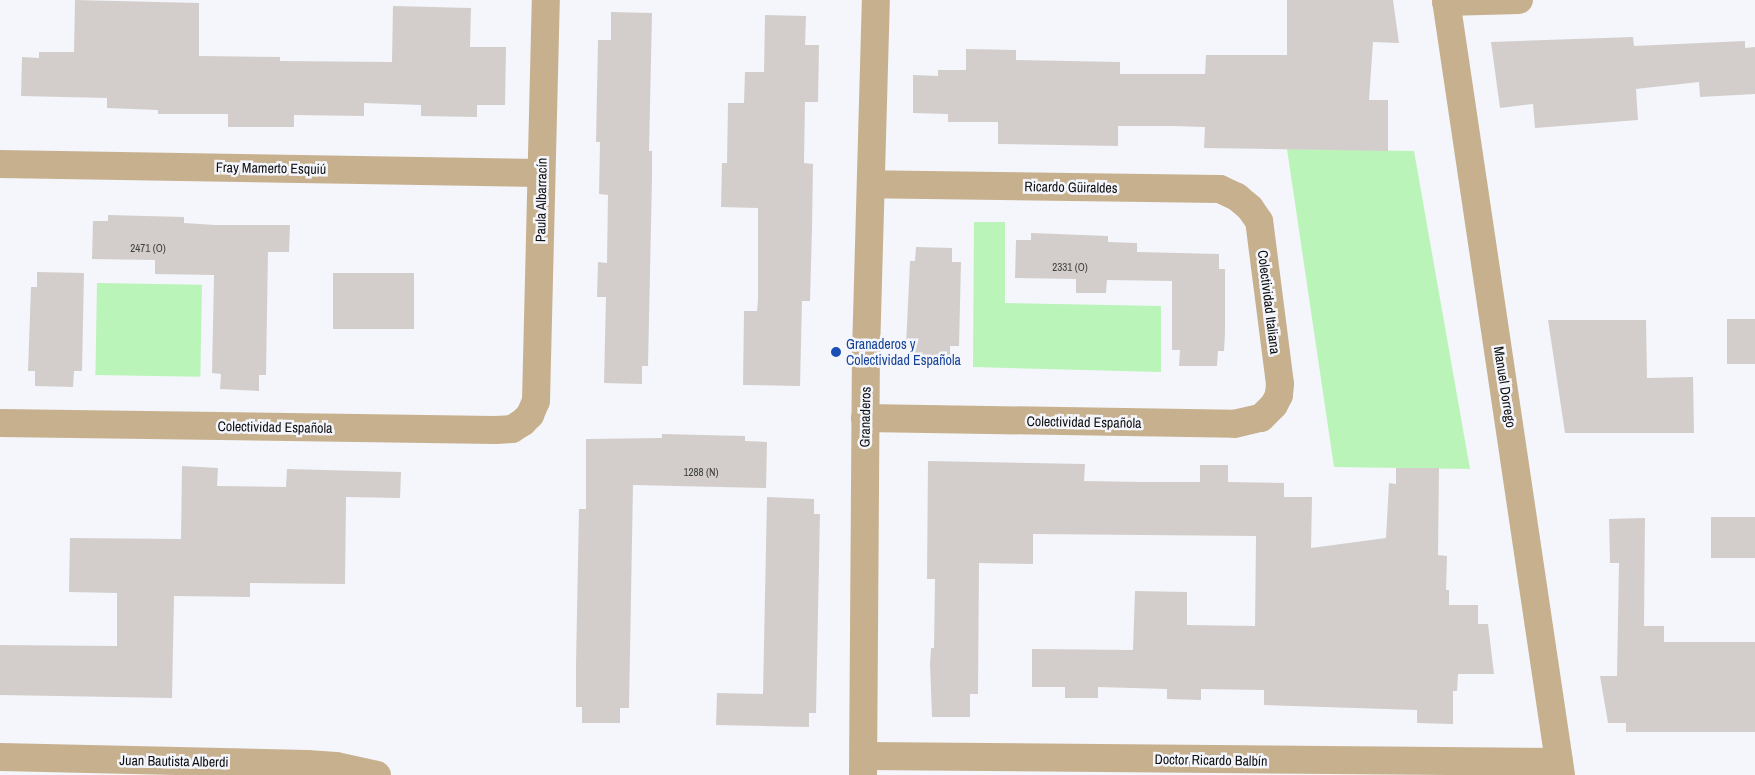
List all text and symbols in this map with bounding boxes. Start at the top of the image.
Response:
street label: Paula Albarracín [532,157,550,243]
street label: Fray Mamerto Esquiú [216,159,326,177]
street label: Ricardo Güiraldes [1024,178,1118,196]
house number: 2471 (O) [130,241,166,255]
street label: Colectividad Italiana [1254,249,1284,355]
house number: 2331 (O) [1052,260,1088,274]
place label: Granaderos y Colectividad Española [846,336,961,368]
street label: Manuel Dorrego [1490,345,1520,429]
marker: Granaderos y Colectividad Española [830,346,842,358]
street label: Granaderos [856,387,874,447]
street label: Colectividad Española [1026,413,1142,431]
street label: Colectividad Española [217,418,333,436]
house number: 1288 (N) [683,465,719,479]
street label: Doctor Ricardo Balbín [1154,751,1268,769]
street label: Juan Bautista Alberdi [119,752,229,770]

